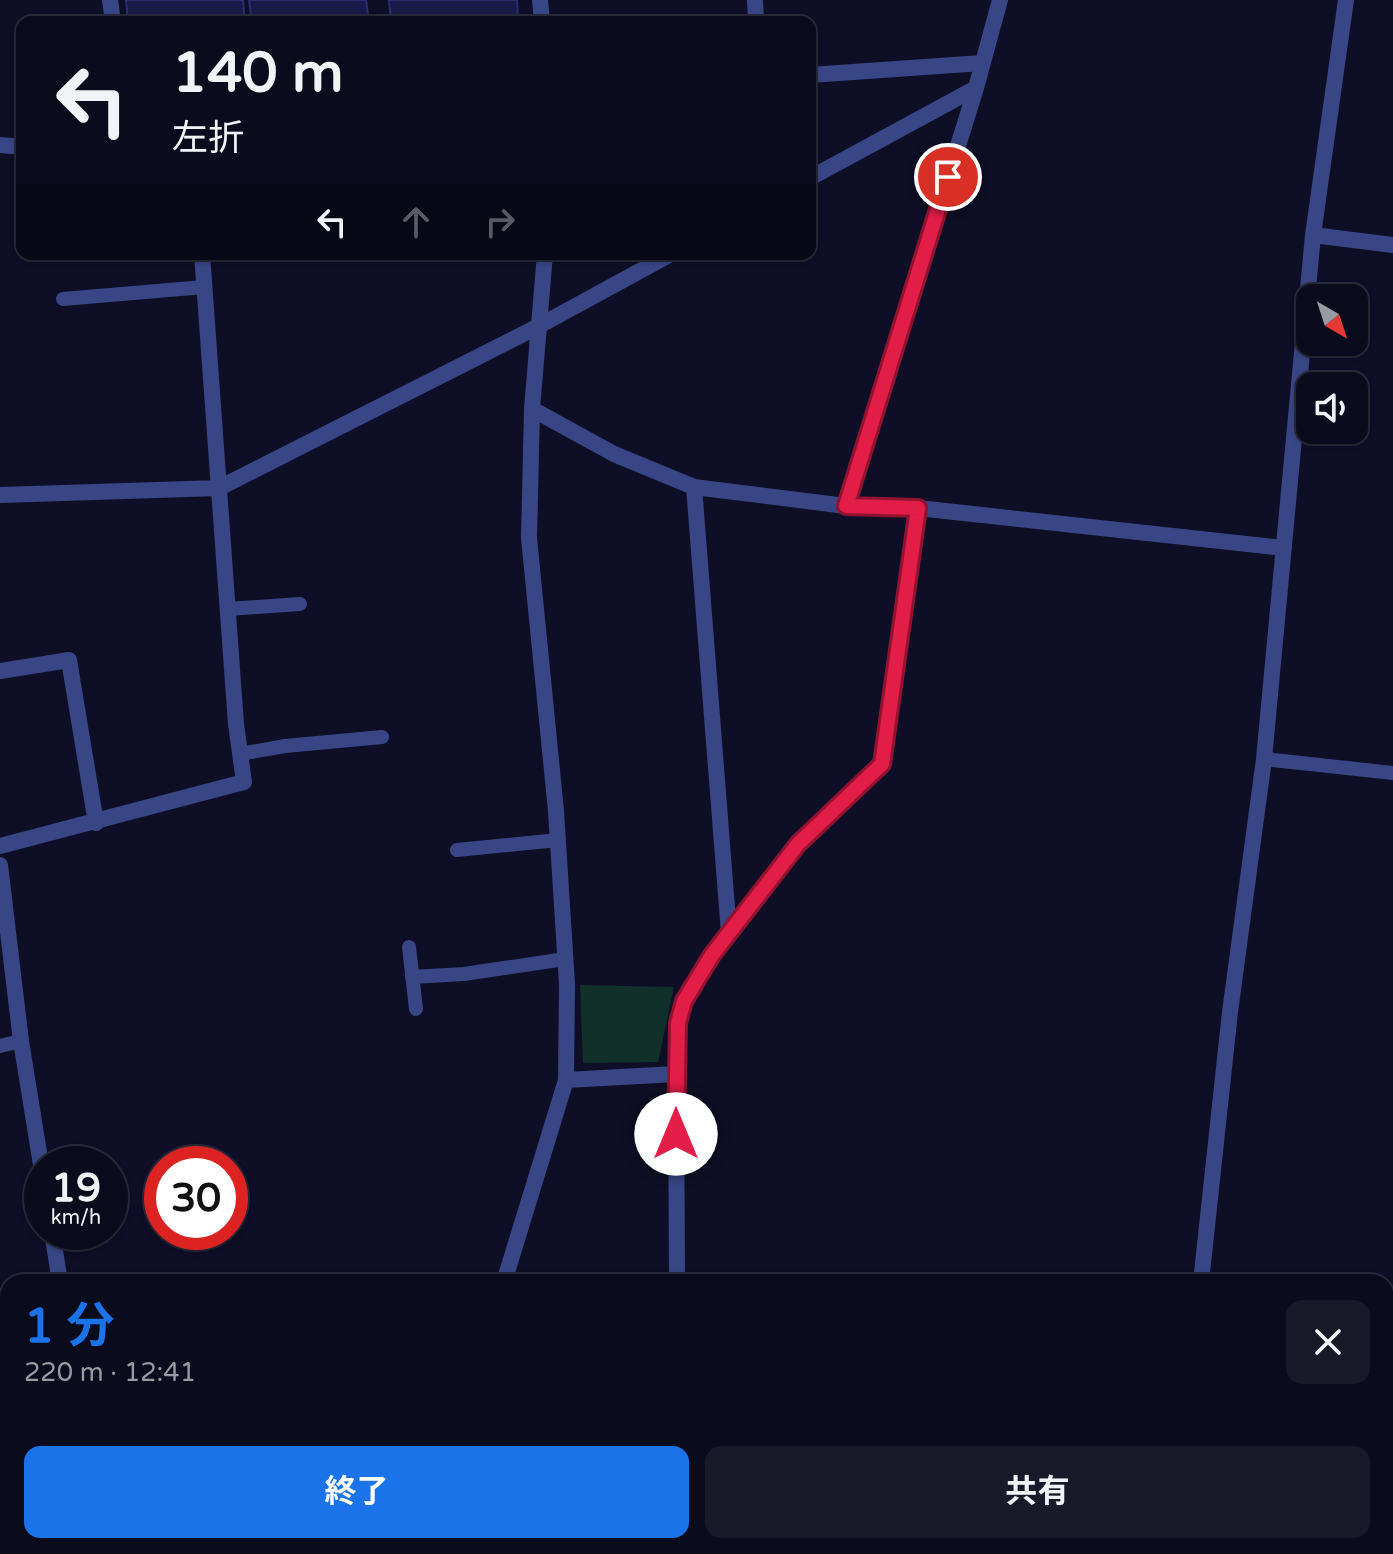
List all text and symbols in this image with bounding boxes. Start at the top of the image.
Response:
text: 140 m [172,40,343,107]
icon: left [40,48,144,152]
text: 左折 [172,117,244,160]
pin [914,143,982,211]
icon: arrive [926,155,970,199]
icon: left [310,200,354,244]
icon: ahead [394,200,438,244]
icon: right [478,200,522,244]
north arrow [1296,284,1368,356]
map controls [1296,284,1368,444]
button: sound [1296,372,1368,444]
position arrow [634,1092,718,1176]
speed limit sign: 30 [144,1146,248,1250]
text: 19 [51,1164,101,1212]
text: km/h [51,1206,101,1230]
text: 1 分 [24,1298,115,1356]
button: close [1286,1300,1370,1384]
text: 220 m · 12:41 [24,1357,196,1388]
button: 終了 [24,1446,689,1538]
button: 共有 [705,1446,1370,1538]

